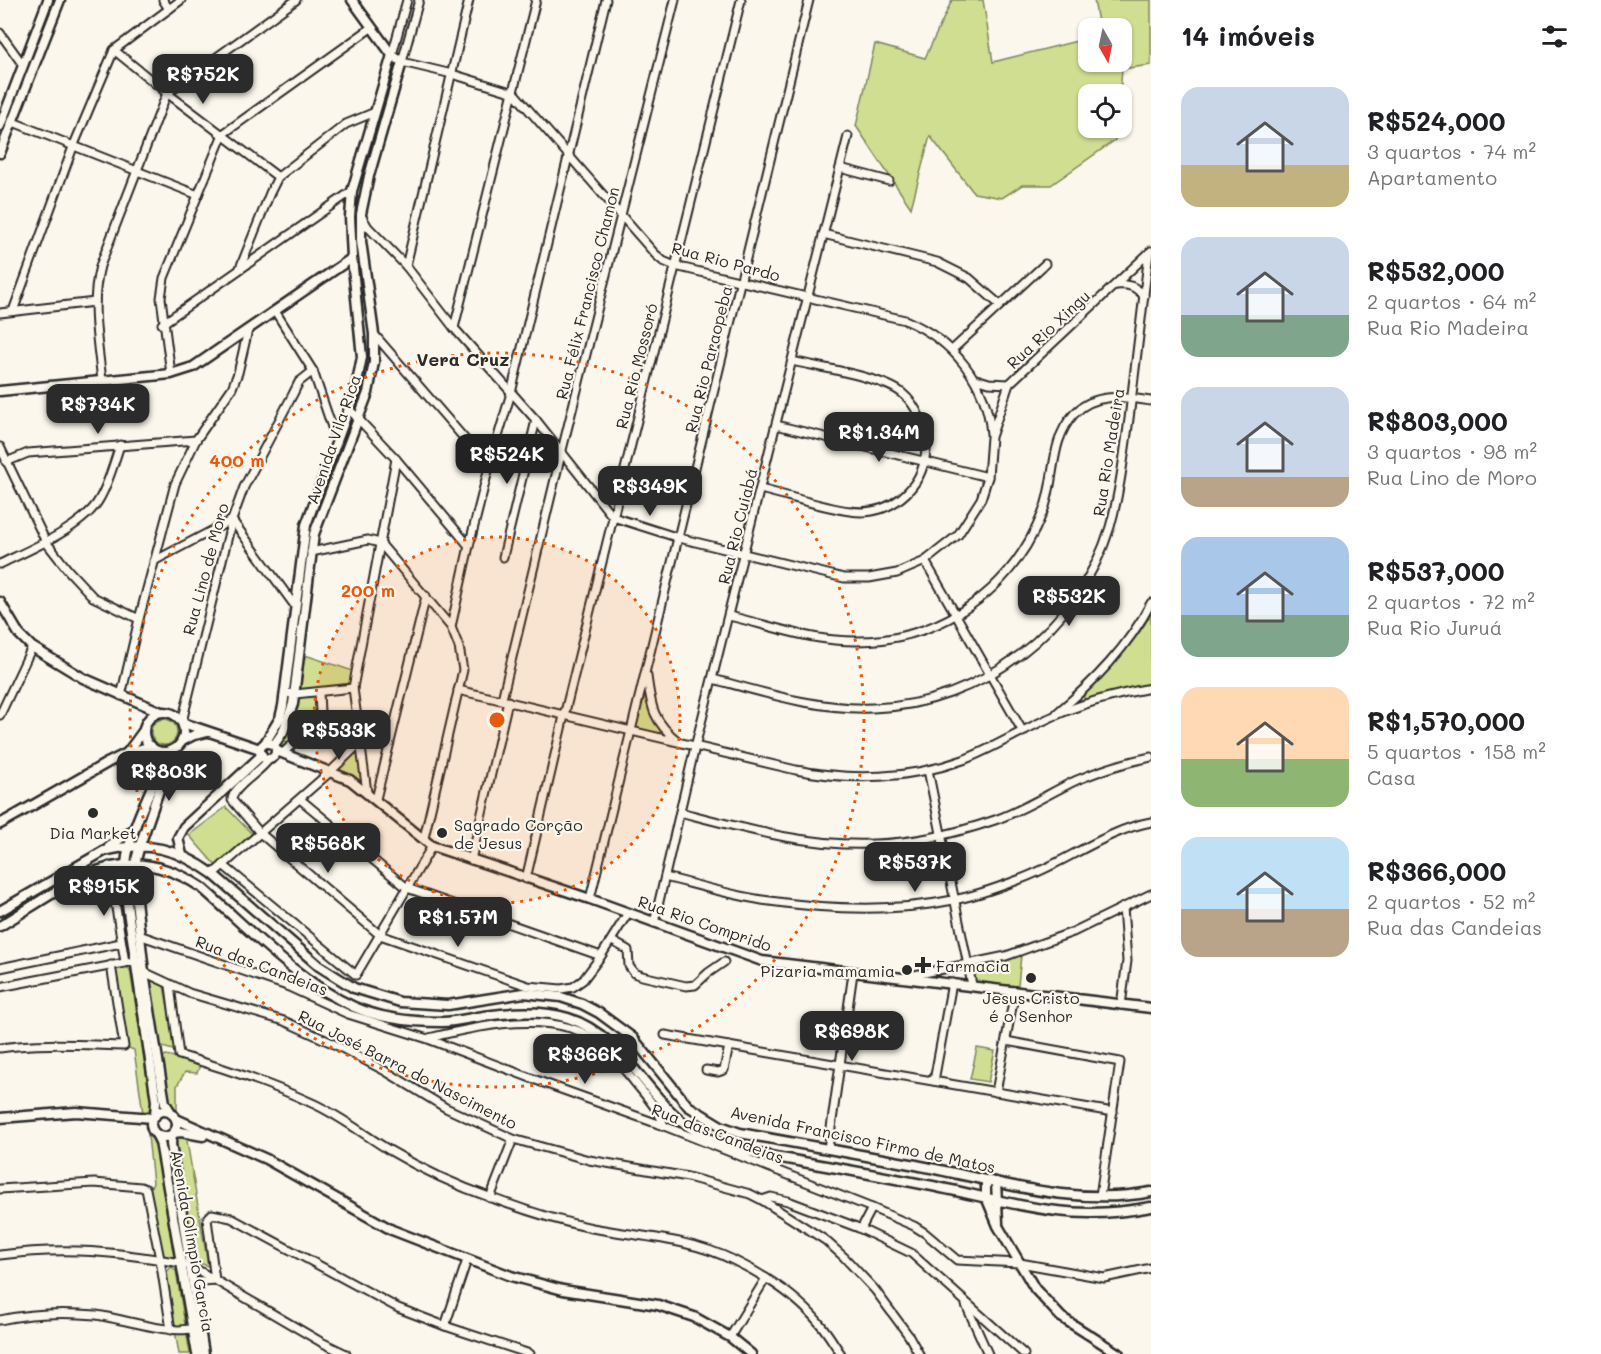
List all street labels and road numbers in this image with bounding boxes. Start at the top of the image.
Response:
street label: Rua Félix Francisco Chamon [550,184,624,402]
street label: Rua Rio Pardo [670,236,782,286]
street label: Rua Rio Paraopeba [680,283,736,435]
street label: Rua Rio Xingu [1002,285,1094,373]
street label: Rua Rio Mossoró [610,301,662,431]
street label: Avenida Vila Rica [301,371,365,507]
street label: Rua Rio Madeira [1087,386,1129,518]
street label: Rua Rio Cuiabá [712,466,762,586]
street label: Rua Lino de Moro [177,501,233,637]
street label: Rua Rio Comprido [635,890,775,956]
street label: Rua das Candeias [193,930,331,1000]
street label: Rua José Barra do Nascimento [295,1005,521,1133]
street label: Rua das Candeias [649,1098,787,1168]
street label: Avenida Francisco Firmo de Matos [729,1101,997,1177]
street label: Avenida Olímpio Garcia [167,1148,219,1334]

